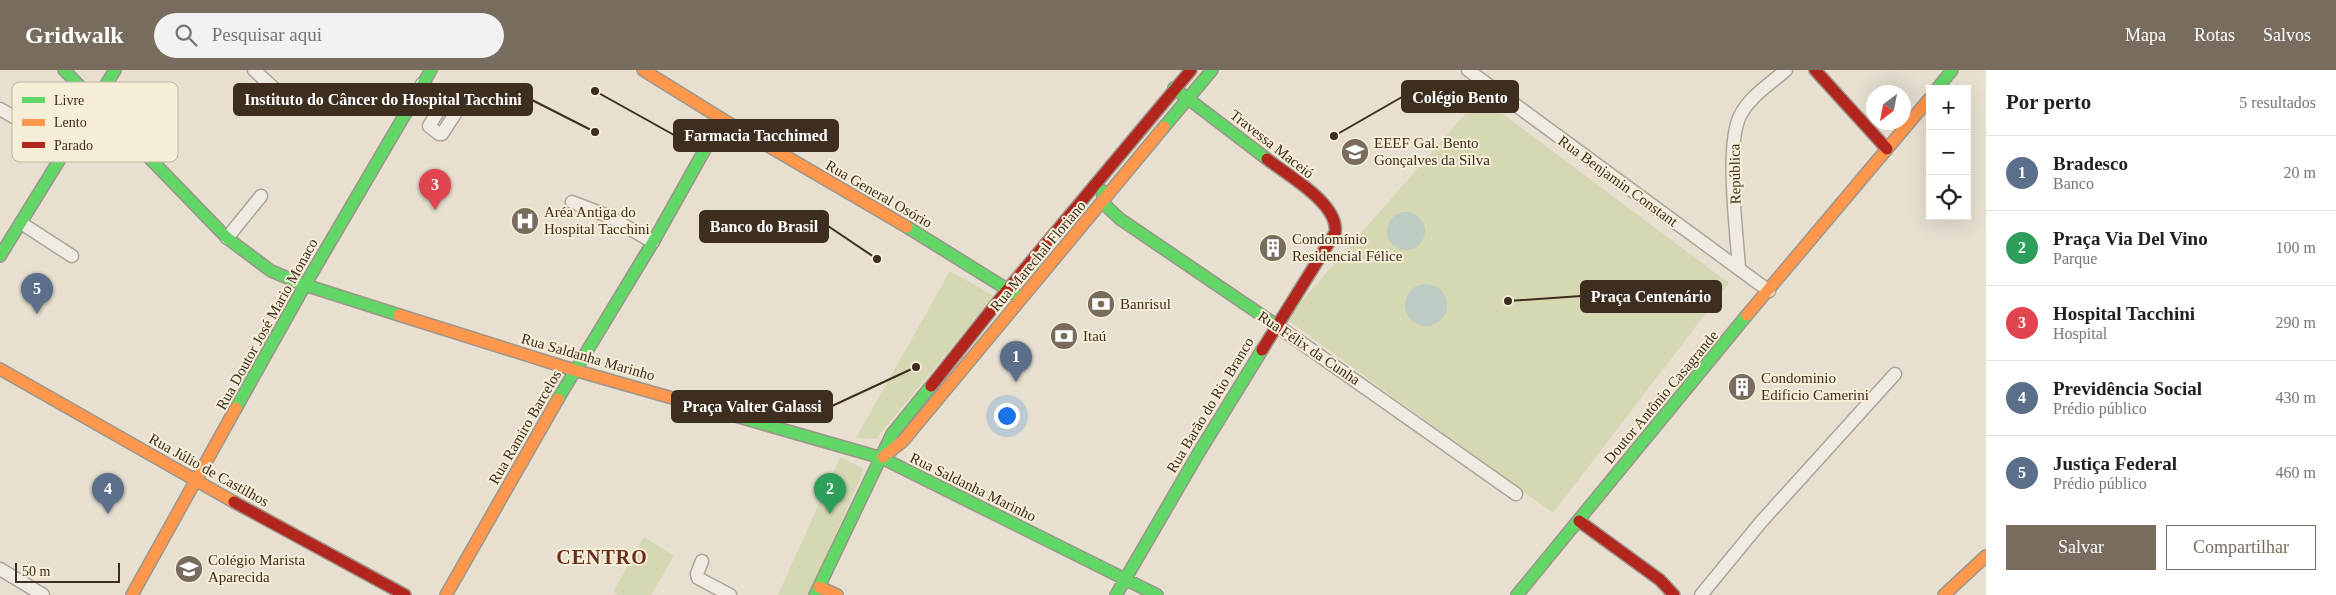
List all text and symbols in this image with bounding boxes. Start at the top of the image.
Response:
search box [154,13,504,58]
icon: search [172,21,200,49]
text: Gridwalk [25,22,124,48]
text: Pesquisar aqui [212,24,322,45]
text: Mapa [2125,25,2166,45]
text: Rotas [2194,25,2235,45]
text: Salvos [2263,25,2311,45]
callout: Colégio Bento [1402,81,1518,112]
legend [12,82,178,162]
callout: Instituto do Câncer do Hospital Tacchini [234,84,532,115]
north arrow [1866,85,1911,130]
map controls [1926,85,1971,220]
button: + [1926,85,1971,130]
text: Colégio Bento [1412,89,1508,107]
text: Por perto [2006,90,2091,114]
text: Instituto do Câncer do Hospital Tacchini [244,91,522,109]
text: Livre [54,93,84,108]
text: 5 resultados [2239,94,2316,111]
street label: Travessa Maceió [1227,106,1317,182]
text: Lento [54,115,87,130]
callout: Farmacia Tacchimed [674,120,838,151]
text: Farmacia Tacchimed [684,127,828,144]
button: − [1926,130,1971,175]
street label: Rua Benjamin Constant [1555,132,1681,230]
place label: EEEF Gal. Bento Gonçalves da Silva [1374,135,1490,168]
school or university icon: EEEF Gal. Bento Gonçalves da Silva [1340,137,1370,167]
text: Parado [54,138,93,153]
street label: República [1726,143,1744,205]
text: Bradesco [2053,153,2128,174]
street label: Rua General Osório [823,157,935,231]
text: 1 [2018,164,2026,181]
text: 20 m [2284,164,2316,181]
pin: 3 [419,169,451,210]
button: locate [1926,175,1971,220]
text: Banco [2053,175,2094,192]
street label: Rua Marechal Floriano [987,198,1089,314]
place label: Aréa Antiga do Hospital Tacchini [544,204,650,237]
hospital icon: Aréa Antiga do Hospital Tacchini [510,206,540,236]
callout: Banco do Brasil [700,211,828,242]
text: Banco do Brasil [710,218,819,235]
text: Praça Via Del Vino [2053,228,2208,249]
place label: Condomínio Residencial Félice [1292,231,1403,264]
building icon: Condomínio Residencial Félice [1258,233,1288,263]
street label: Rua Doutor José Mario Monaco [213,236,321,412]
text: 2 [2018,239,2026,256]
text: 100 m [2276,239,2316,256]
text: Parque [2053,250,2097,267]
pin: 5 [21,273,53,314]
callout: Praça Centenário [1581,281,1721,312]
text: Praça Centenário [1591,288,1711,306]
bank icon: Banrisul [1086,289,1116,319]
place label: Banrisul [1120,296,1171,312]
text: Hospital Tacchini [2053,303,2195,324]
street label: Rua Félix da Cunha [1255,308,1363,388]
text: 3 [2018,314,2026,331]
text: 290 m [2276,314,2316,331]
bank icon: Itaú [1049,321,1079,351]
text: Hospital [2053,325,2107,342]
street label: Doutor Antônio Casagrande [1601,327,1721,467]
place label: Itaú [1083,328,1107,344]
street label: Rua Saldanha Marinho [519,330,657,384]
street label: Rua Barão do Rio Branco [1163,334,1257,476]
pin: 1 [1000,341,1032,382]
street label: Rua Ramiro Barcelos [486,367,564,487]
place label: Condominio Edificio Camerini [1761,370,1869,403]
building icon: Condominio Edificio Camerini [1727,372,1757,402]
text: Previdência Social [2053,378,2202,399]
text: 4 [2018,389,2026,406]
text: 430 m [2276,389,2316,406]
callout: Praça Valter Galassi [672,391,832,422]
text: Praça Valter Galassi [682,398,822,416]
text: Prédio público [2053,400,2147,417]
your location [994,403,1020,429]
street label: Rua Júlio de Castilhos [146,430,272,510]
street label: Rua Saldanha Marinho [907,449,1039,525]
text: Justiça Federal [2053,453,2177,474]
text: 5 [2018,464,2026,481]
text: 460 m [2276,464,2316,481]
pin: 4 [92,473,124,514]
pin: 2 [814,473,846,514]
text: Prédio público [2053,475,2147,492]
button: Salvar [2006,525,2156,570]
button: Compartilhar [2166,525,2316,570]
district label: CENTRO [556,546,648,568]
place label: Colégio Marista Aparecida [208,552,305,585]
school or university icon: Colégio Marista Aparecida [174,554,204,584]
scale bar [15,560,120,583]
text: 50 m [22,564,50,579]

